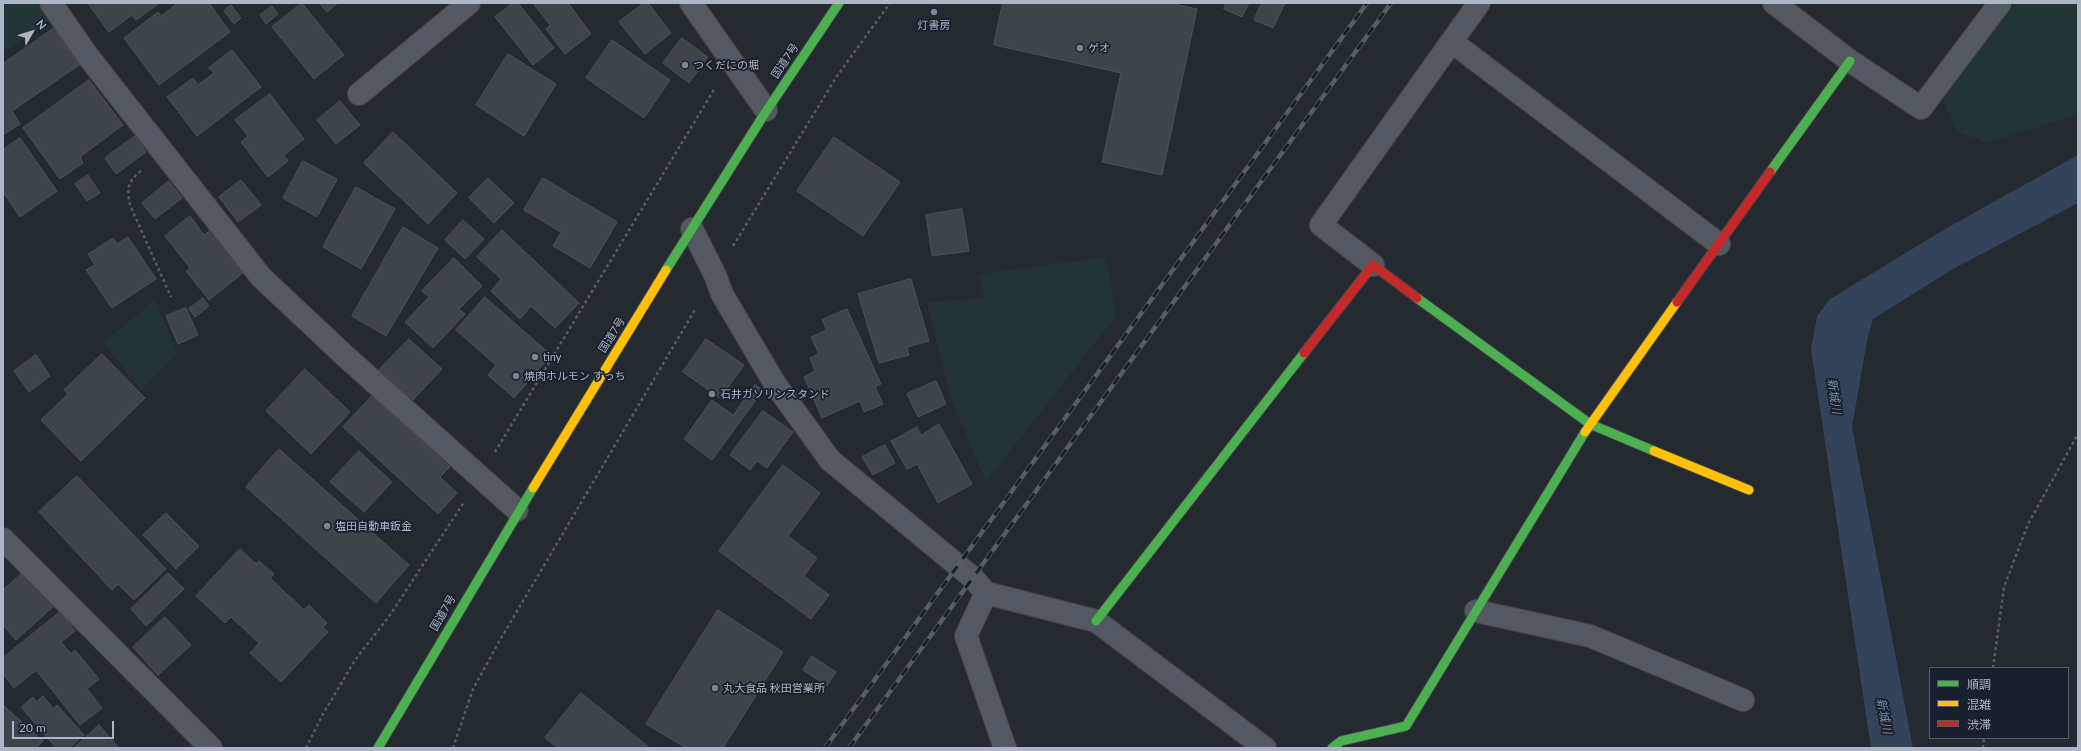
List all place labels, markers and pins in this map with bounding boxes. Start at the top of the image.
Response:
marker: 灯書房 [929,7,939,17]
place label: 灯書房 [918,18,950,32]
place label: ゲオ [1088,41,1110,55]
marker: ゲオ [1075,43,1085,53]
place label: つくだにの堀 [693,58,759,72]
marker: つくだにの堀 [680,60,690,70]
place label: tiny [543,350,561,364]
marker: tiny [530,352,540,362]
place label: 焼肉ホルモン すっち [524,369,626,383]
marker: 焼肉ホルモン すっち [511,371,521,381]
place label: 石井ガソリンスタンド [720,387,830,401]
marker: 石井ガソリンスタンド [707,389,717,399]
place label: 塩田自動車鈑金 [335,519,412,533]
marker: 塩田自動車鈑金 [322,521,332,531]
place label: 丸大食品 秋田営業所 [723,681,825,695]
marker: 丸大食品 秋田営業所 [710,683,720,693]

